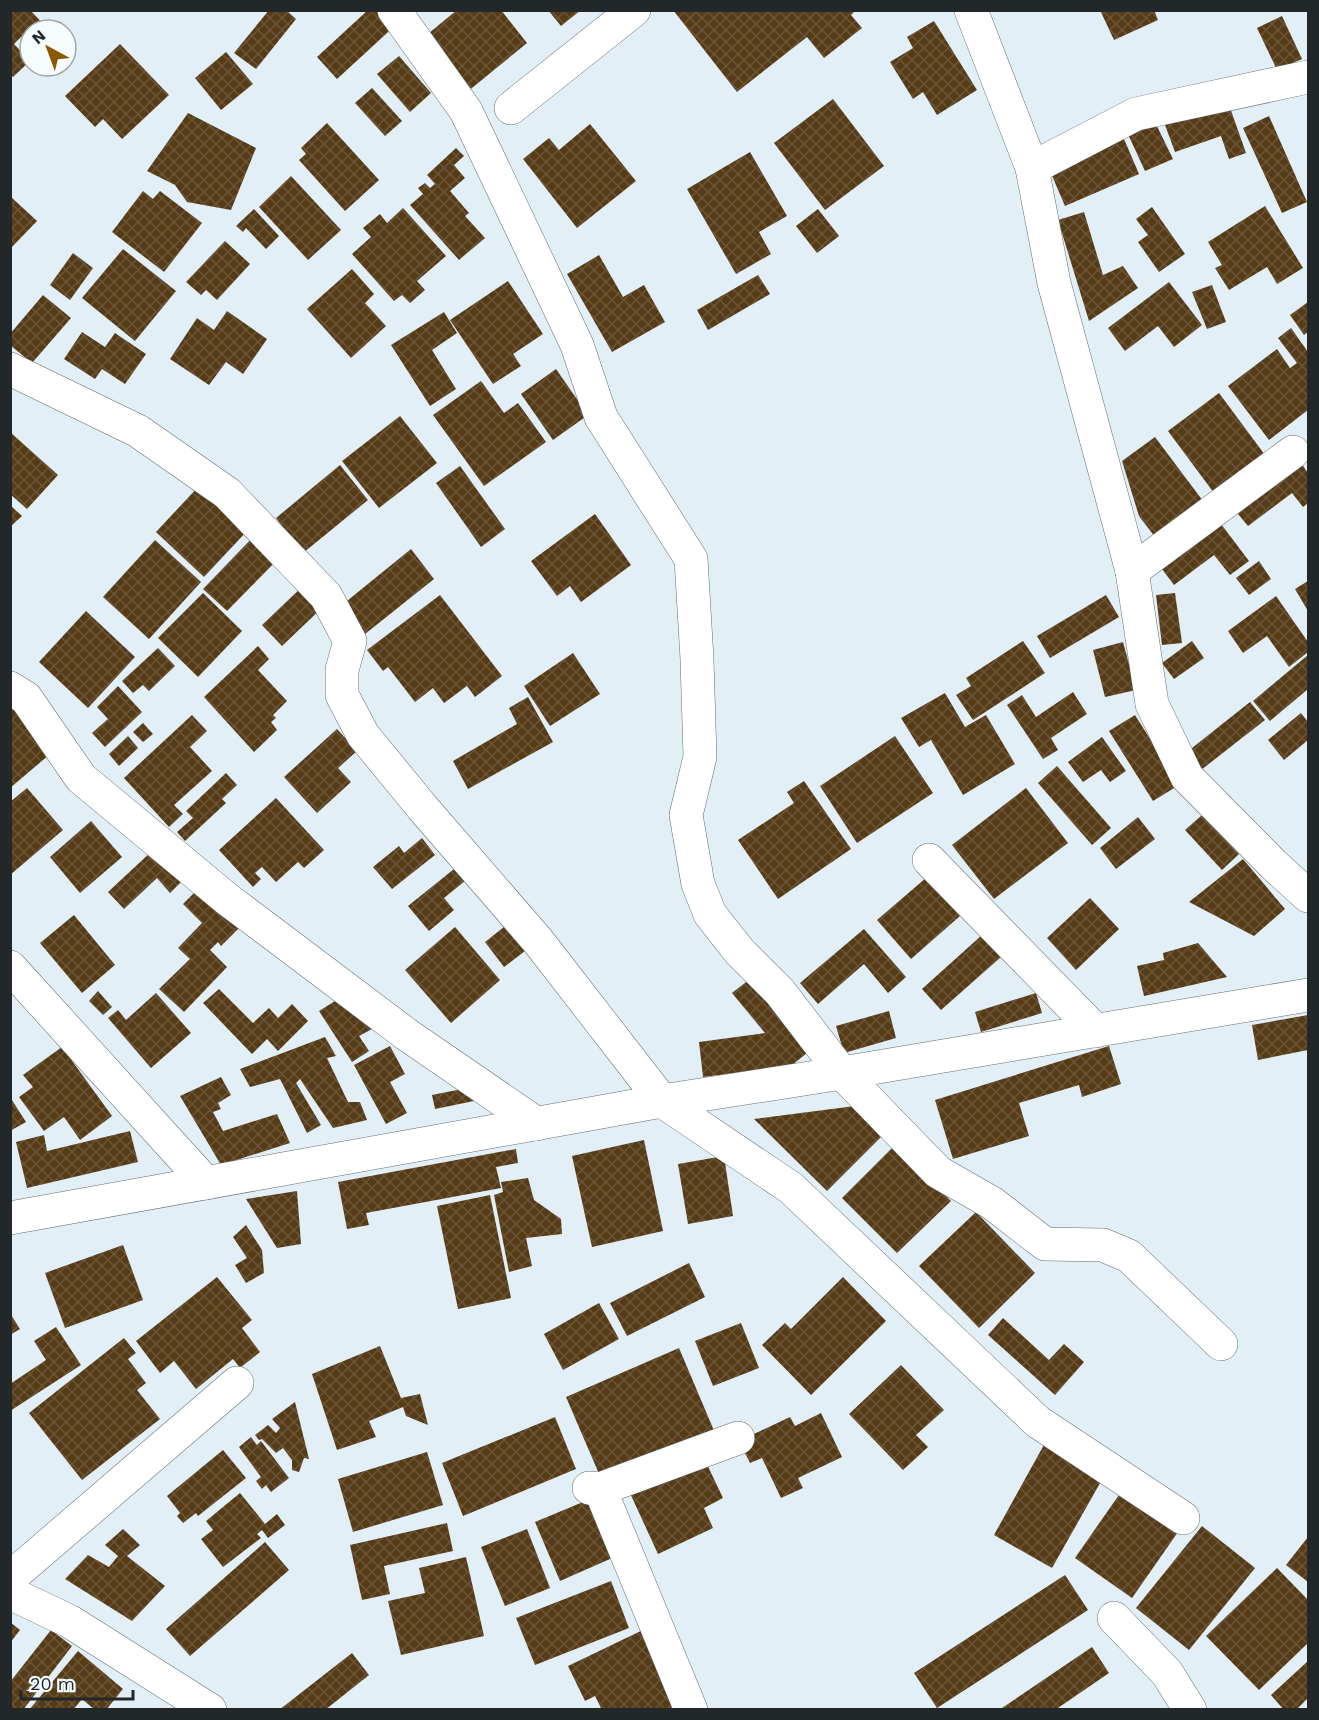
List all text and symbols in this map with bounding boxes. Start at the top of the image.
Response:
north arrow [18,18,78,78]
text: N [28,26,49,48]
scale bar [21,1663,134,1701]
text: 20 m [30,1673,75,1694]

